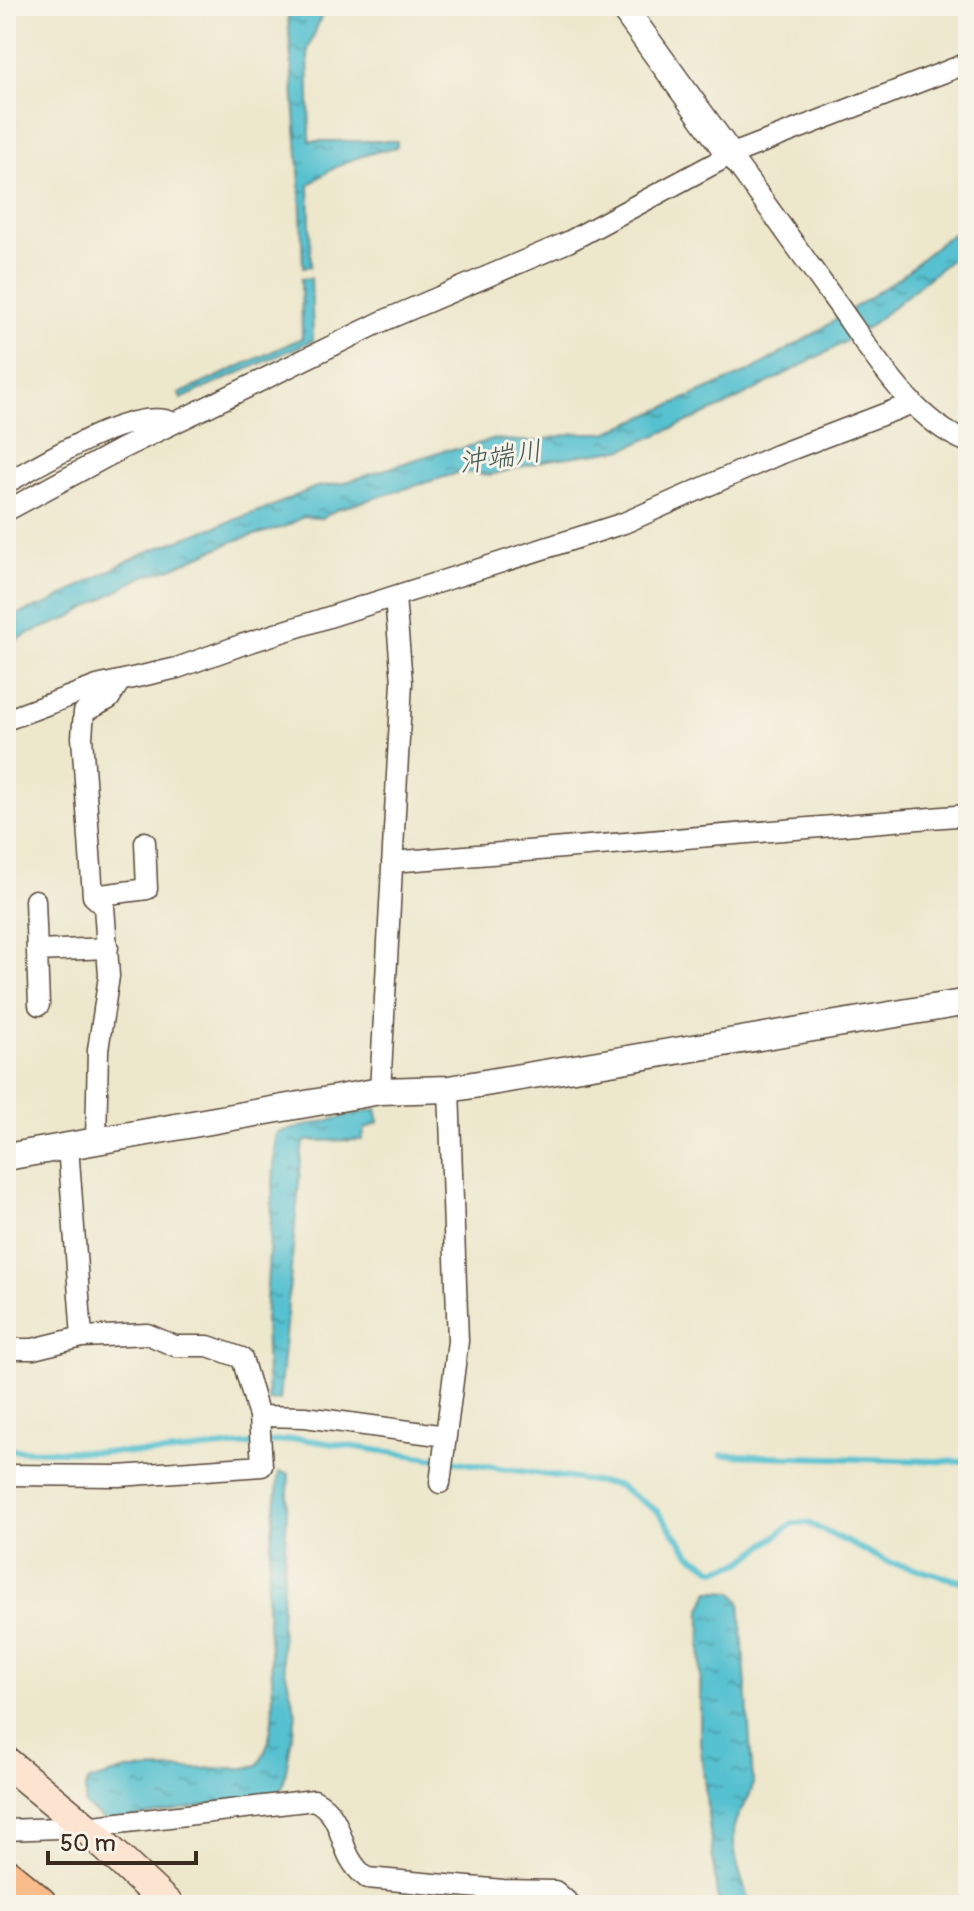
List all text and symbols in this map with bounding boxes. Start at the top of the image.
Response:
water label: 沖端川 [456,434,544,481]
scale bar [48,1815,196,1865]
text: 50 m [60,1829,116,1858]

